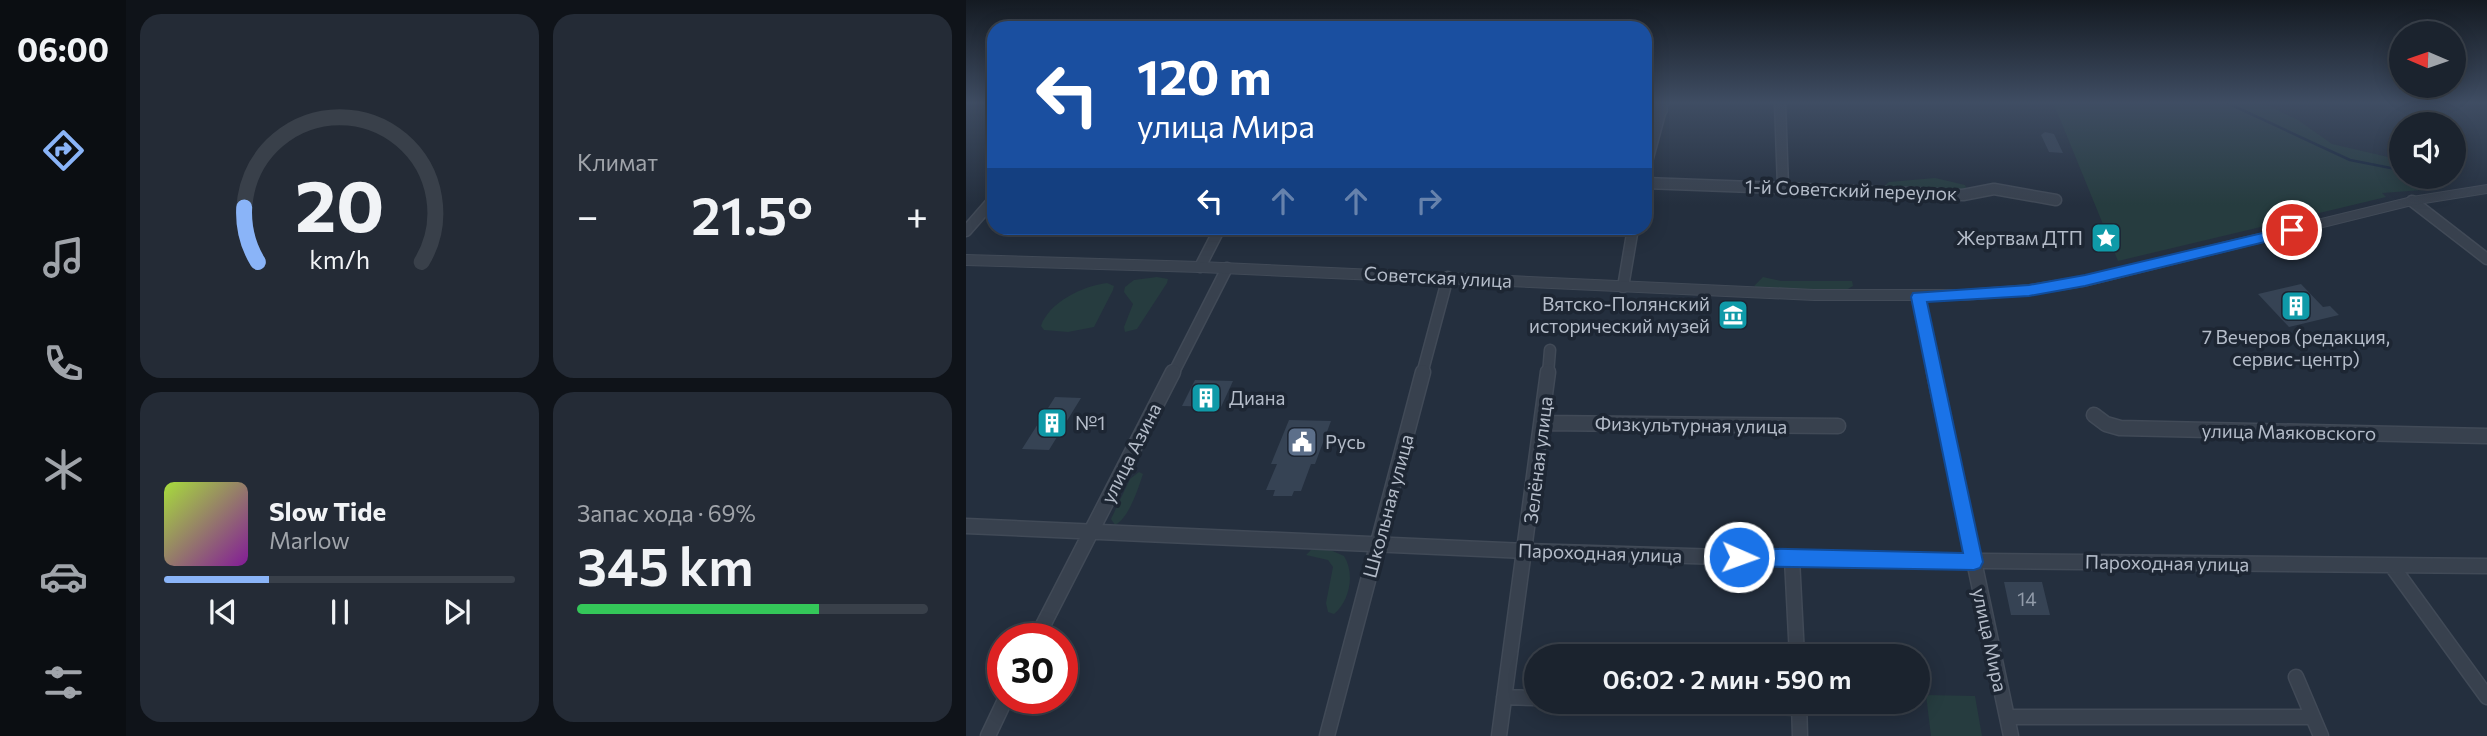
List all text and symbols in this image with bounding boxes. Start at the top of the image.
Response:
north arrow [2389,21,2466,98]
map controls [2389,21,2466,189]
text: 06:00 [17,29,109,69]
text: 120 m [1137,45,1271,105]
icon: left [1022,49,1113,140]
text: улица Мира [1137,105,1315,145]
button: sound [2389,112,2466,189]
icon: directions [39,126,88,175]
text: Климат [577,148,658,176]
text: 20 [295,158,384,247]
street label: 1-й Советский переулок [1744,174,1958,205]
text: 21.5° [691,182,813,246]
icon: left [1191,182,1229,220]
icon: ahead [1264,182,1302,220]
icon: ahead [1337,182,1375,220]
icon: right [1410,182,1448,220]
text: − [577,191,599,238]
text: + [906,191,928,238]
pin [2262,200,2322,260]
icon: arrive [2273,211,2311,249]
place icon: Жертвам ДТП [2089,221,2123,255]
place label: Жертвам ДТП [1956,226,2083,249]
icon: music [39,233,88,282]
text: km/h [309,244,370,274]
street label: Советская улица [1363,261,1513,292]
building icon: 7 Вечеров (редакция, сервис-центр) [2279,289,2313,323]
place label: Вятско-Полянский исторический музей [1529,292,1710,337]
museum icon: Вятско-Полянский исторический музей [1716,298,1750,332]
place label: 7 Вечеров (редакция, сервис-центр) [2202,325,2390,370]
icon: phone [39,339,88,388]
building icon: Диана [1189,381,1223,415]
place label: Диана [1229,386,1285,409]
street label: Зелёная улица [1518,395,1557,525]
street label: улица Азина [1095,399,1166,507]
building icon: №1 [1035,406,1069,440]
place label: №1 [1075,411,1105,434]
street label: Физкультурная улица [1595,411,1787,438]
street label: улица Маяковского [2202,418,2377,445]
public building icon: Русь [1285,425,1319,459]
place label: Русь [1325,430,1366,453]
street label: Школьная улица [1357,432,1418,580]
icon: climate [39,445,88,494]
text: Slow Tide [269,495,386,526]
text: Запас хода · 69% [577,499,756,527]
position arrow [1702,520,1776,594]
text: Marlow [269,526,350,554]
text: 345 km [577,533,754,597]
street label: Пароходная улица [1517,538,1683,567]
street label: Пароходная улица [2085,550,2249,575]
icon: car [39,552,88,601]
street label: улица Мира [1968,586,2013,694]
house number: 14 [2017,587,2037,610]
icon: previous [204,593,242,631]
icon: pause [321,593,359,631]
icon: next [438,593,476,631]
speed limit sign: 30 [987,623,1078,714]
icon: filters [39,658,88,707]
text: 06:02 · 2 мин · 590 m [1602,663,1852,694]

